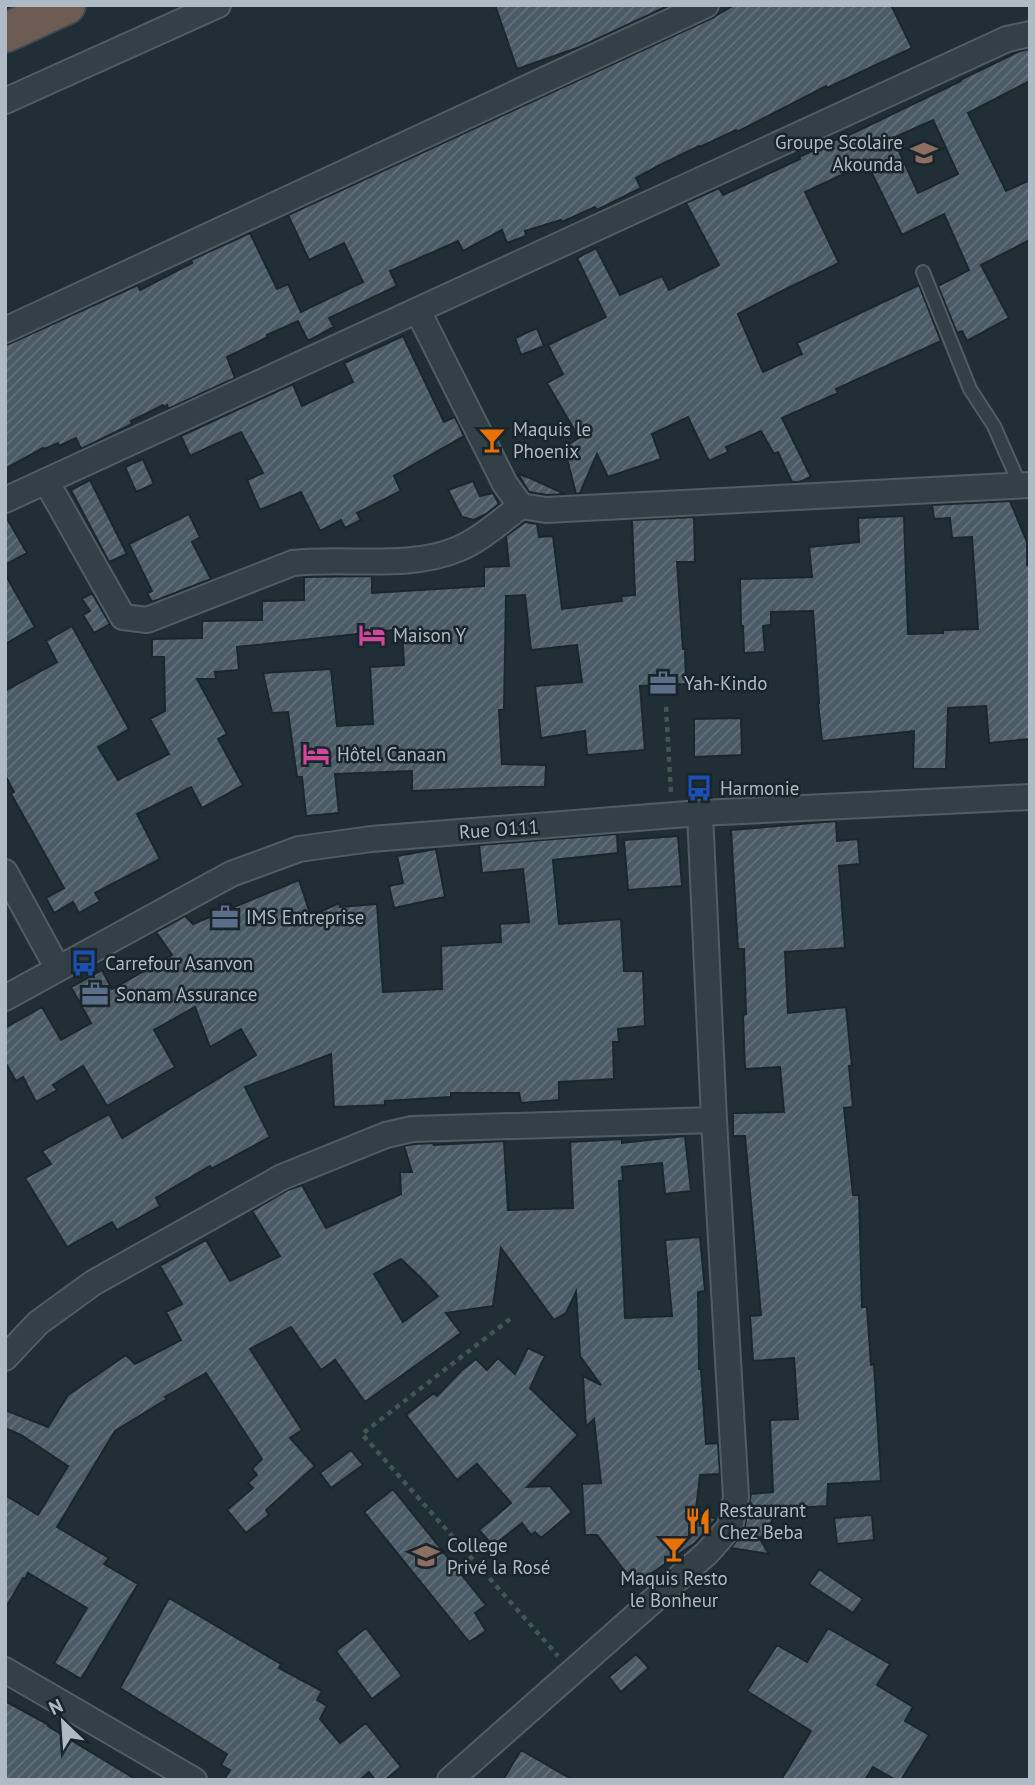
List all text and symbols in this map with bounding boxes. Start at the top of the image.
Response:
place label: Groupe Scolaire Akounda [775,130,903,176]
school or university icon: Groupe Scolaire Akounda [909,138,939,168]
place label: Maquis le Phoenix [513,417,591,463]
bar icon: Maquis le Phoenix [477,425,507,455]
hotel icon: Maison Y [357,620,387,650]
place label: Maison Y [393,623,467,647]
office icon: Yah-Kindo [648,668,678,698]
place label: Yah-Kindo [684,671,767,695]
hotel icon: Hôtel Canaan [301,739,331,769]
place label: Hôtel Canaan [337,742,446,766]
bus stop icon: Harmonie [684,773,714,803]
place label: Harmonie [720,776,799,800]
street label: Rue O111 [458,814,540,844]
office icon: IMS Entreprise [210,902,240,932]
place label: IMS Entreprise [246,905,364,929]
bus stop icon: Carrefour Asanvon [69,948,99,978]
place label: Carrefour Asanvon [105,951,253,975]
office icon: Sonam Assurance [80,979,110,1009]
place label: Sonam Assurance [116,982,257,1006]
place label: Restaurant Chez Beba [719,1498,806,1544]
restaurant icon: Restaurant Chez Beba [683,1506,713,1536]
place label: College Privé la Rosé [447,1533,550,1579]
bar icon: Maquis Resto le Bonheur [659,1534,689,1564]
school or university icon: College Privé la Rosé [411,1541,441,1571]
place label: Maquis Resto le Bonheur [620,1566,728,1612]
north arrow [28,1687,98,1757]
text: N [45,1693,67,1720]

